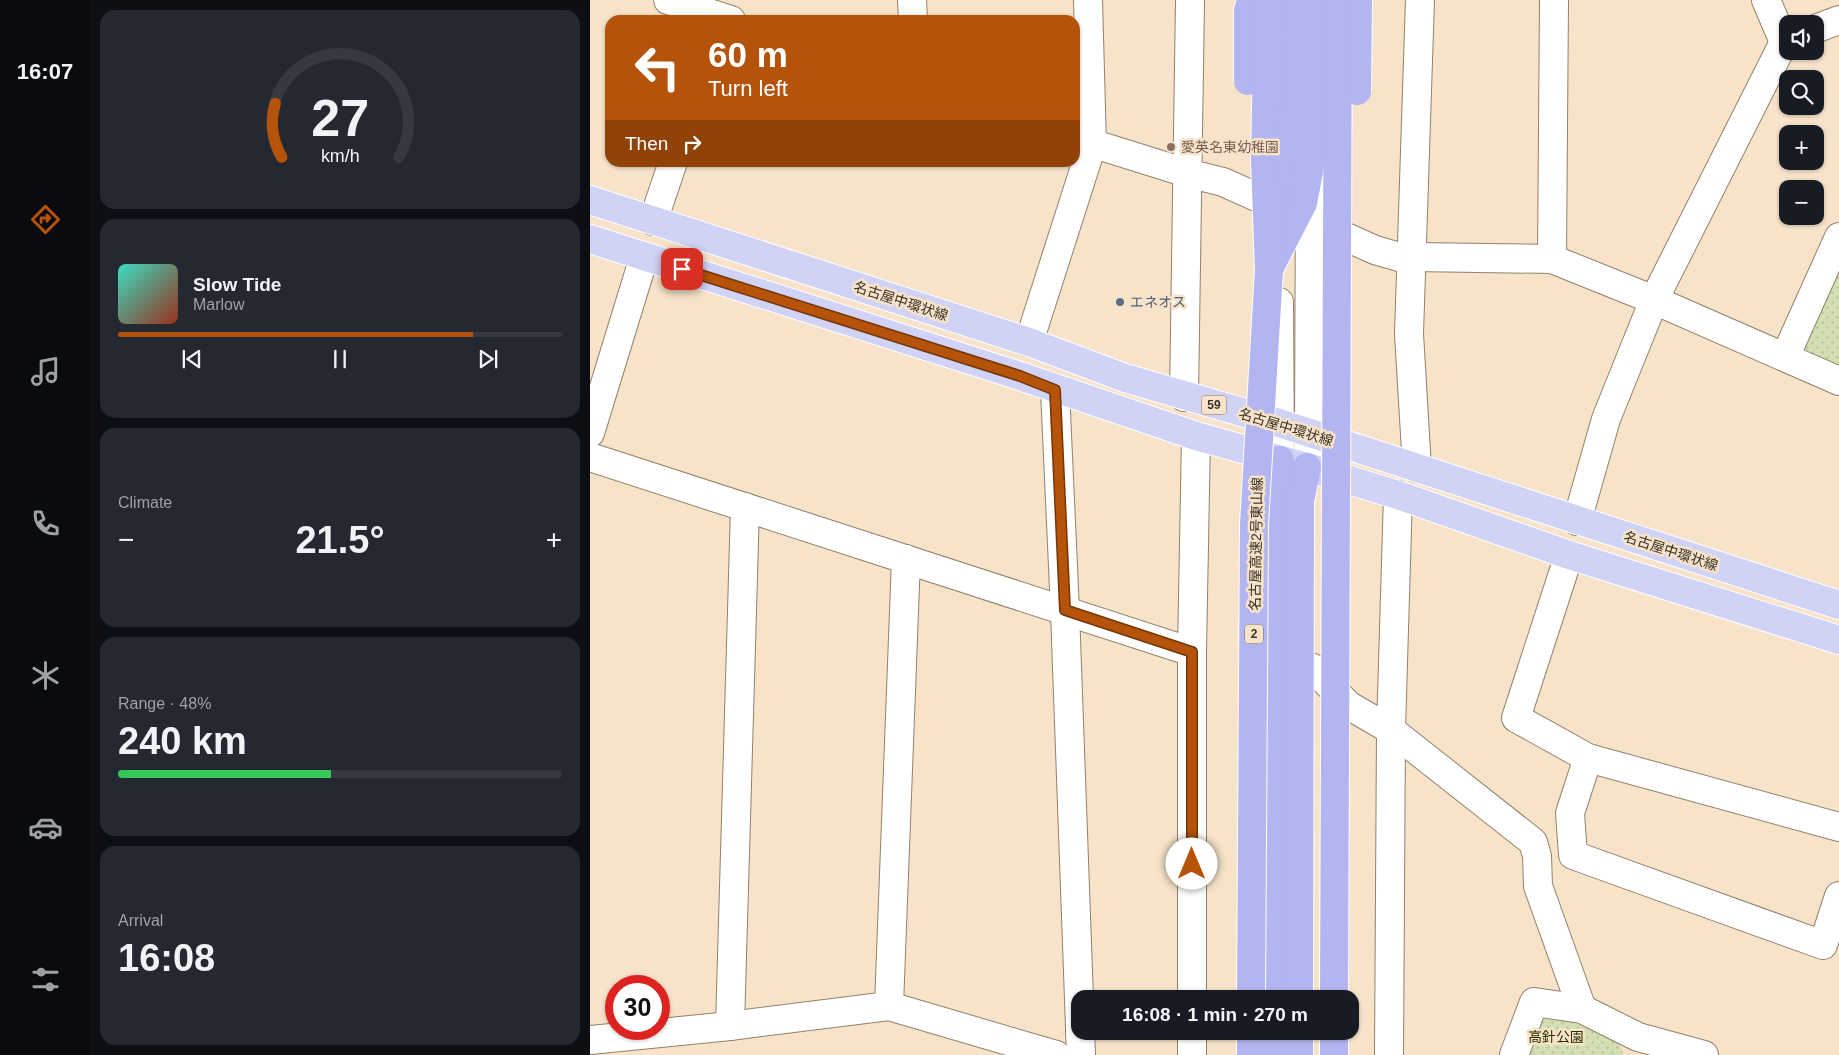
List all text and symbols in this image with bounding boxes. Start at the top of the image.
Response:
map controls [1779,15,1824,225]
button: sound [1779,15,1824,60]
icon: left [625,35,690,100]
text: 60 m [708,35,788,74]
text: 16:07 [17,59,73,84]
button: search [1779,70,1824,115]
text: Turn left [708,76,788,101]
text: 27 [311,89,369,147]
button: + [1779,125,1824,170]
icon: right [678,130,706,158]
text: Then [625,133,668,154]
place label: 愛英名東幼稚園 [1181,139,1279,155]
marker: 愛英名東幼稚園 [1165,141,1177,153]
text: km/h [321,146,359,166]
button: − [1779,180,1824,225]
icon: directions [28,202,63,237]
pin [661,248,703,290]
icon: arrive [668,255,696,283]
text: Slow Tide [193,274,281,295]
street label: 名古屋中環状線 [852,278,950,324]
place label: エネオス [1130,294,1186,310]
text: Marlow [193,296,245,313]
marker: エネオス [1114,296,1126,308]
icon: previous [178,345,206,373]
icon: pause [326,345,354,373]
icon: next [474,345,502,373]
icon: music [28,354,63,389]
road number: 59 [1202,396,1226,414]
street label: 名古屋中環状線 [1237,405,1335,449]
street label: 名古屋高速2号東山線 [1247,477,1265,611]
text: Climate [118,494,172,511]
icon: phone [28,506,63,541]
text: 21.5° [295,519,385,561]
text: − [118,524,134,555]
text: + [546,524,562,555]
street label: 名古屋中環状線 [1622,528,1720,574]
road number: 2 [1245,624,1263,644]
icon: climate [28,658,63,693]
text: Range · 48% [118,695,211,712]
text: 240 km [118,720,247,762]
icon: car [28,810,63,845]
position arrow [1165,837,1217,889]
text: Arrival [118,912,163,929]
text: 16:08 [118,937,215,979]
icon: filters [28,962,63,997]
speed limit sign: 30 [605,975,670,1040]
text: 16:08 · 1 min · 270 m [1122,1004,1308,1025]
park label: 高針公園 [1528,1029,1584,1045]

